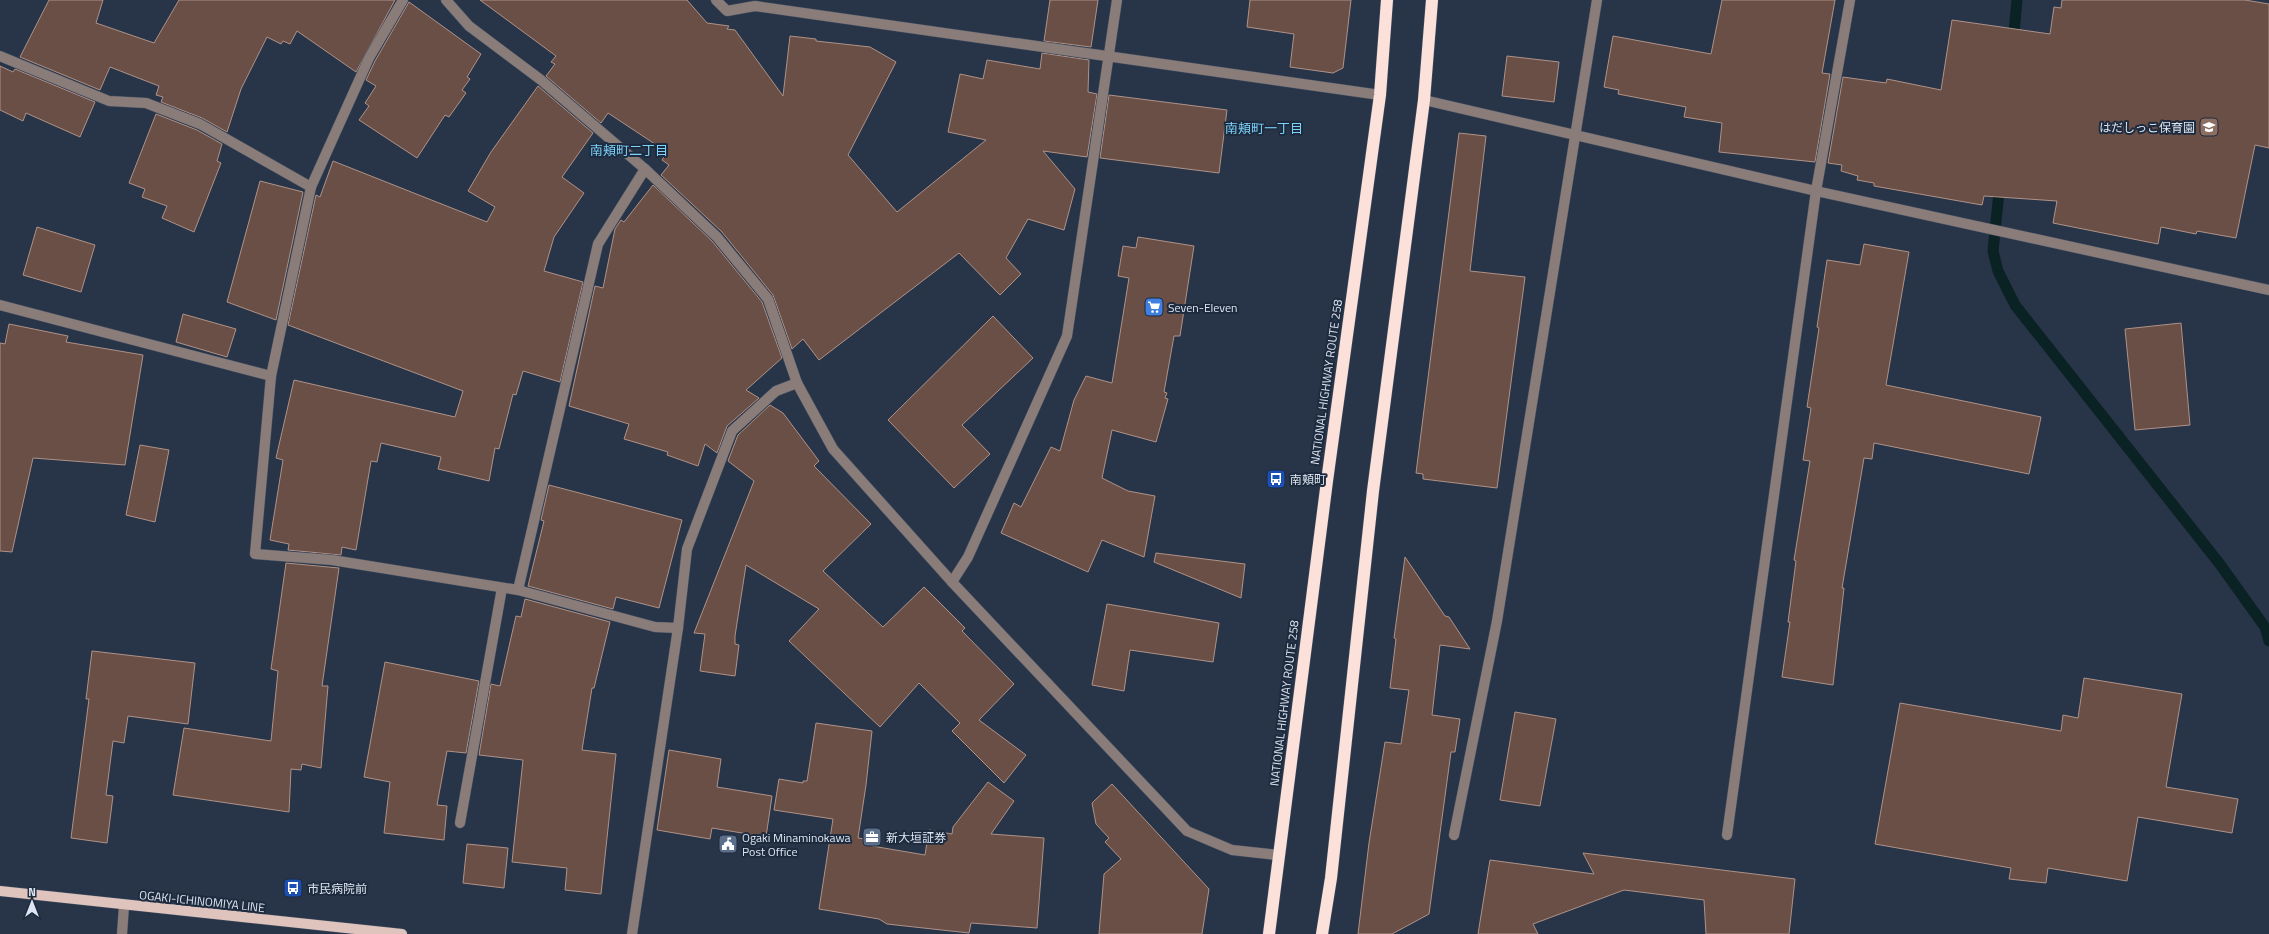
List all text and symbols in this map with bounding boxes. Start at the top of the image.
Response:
school or university icon: はだしっこ保育園 [2198,116,2220,138]
district label: 南頬町一丁目 [1225,118,1303,138]
place label: はだしっこ保育園 [2099,118,2195,137]
district label: 南頬町二丁目 [590,140,668,160]
supermarket icon: Seven-Eleven [1143,296,1165,318]
place label: Seven-Eleven [1168,298,1237,317]
street label: NATIONAL HIGHWAY ROUTE 258 [1305,298,1347,466]
bus stop icon: 南頬町 [1265,468,1287,490]
place label: 南頬町 [1290,470,1326,489]
street label: NATIONAL HIGHWAY ROUTE 258 [1264,619,1304,787]
office icon: 新大垣証券 [861,826,883,848]
place label: Ogaki Minaminokawa Post Office [742,828,851,861]
place label: 新大垣証券 [886,828,946,847]
public building icon: Ogaki Minaminokawa Post Office [717,833,739,855]
bus stop icon: 市民病院前 [282,877,304,899]
place label: 市民病院前 [307,879,367,898]
north arrow [12,882,52,922]
text: N [28,884,36,900]
street label: OGAKI-ICHINOMIYA LINE [138,885,266,917]

